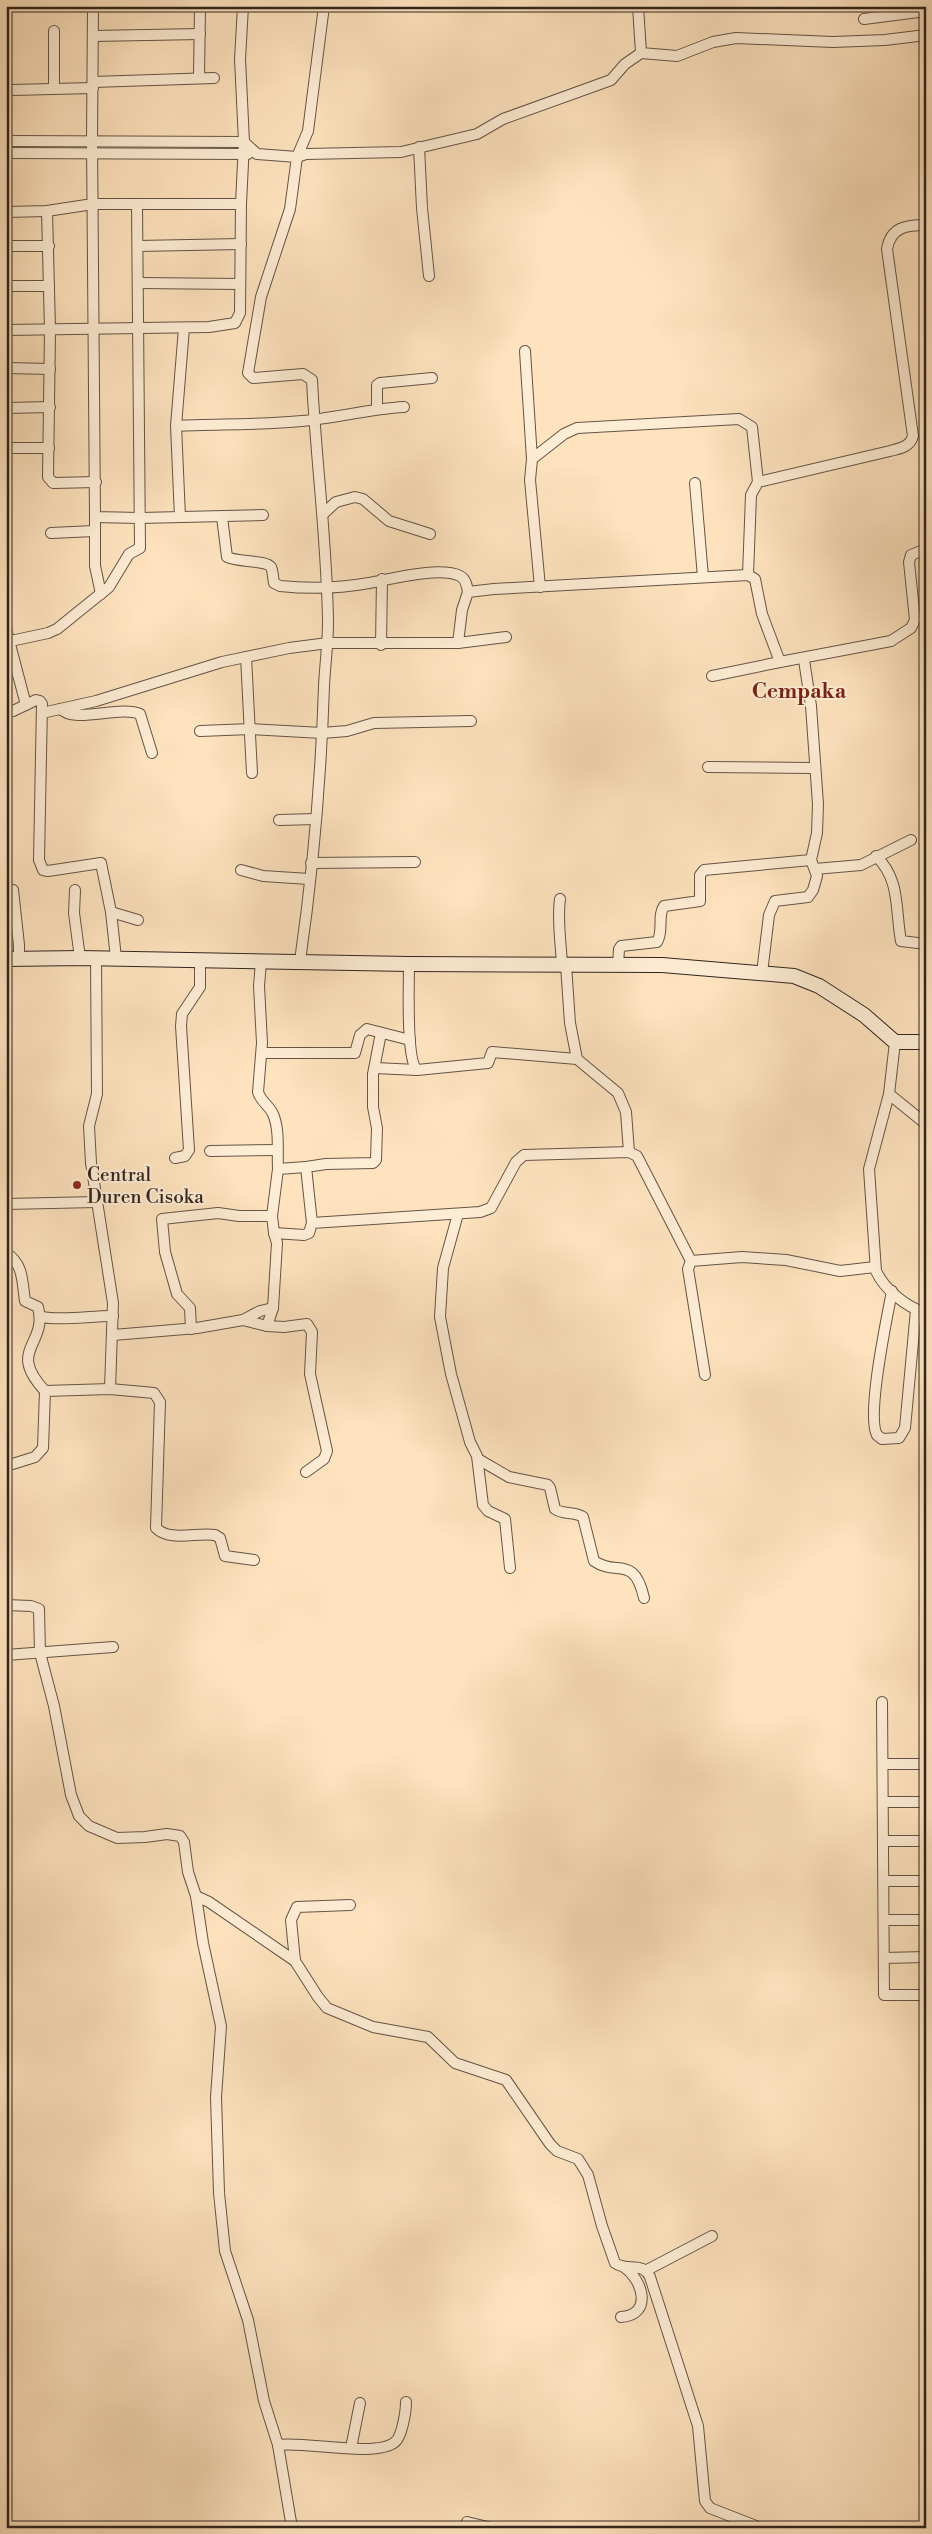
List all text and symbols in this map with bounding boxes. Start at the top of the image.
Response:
district label: Cempaka [752,679,847,705]
place label: Central Duren Cisoka [87,1163,204,1209]
marker: Central Duren Cisoka [71,1179,83,1191]

